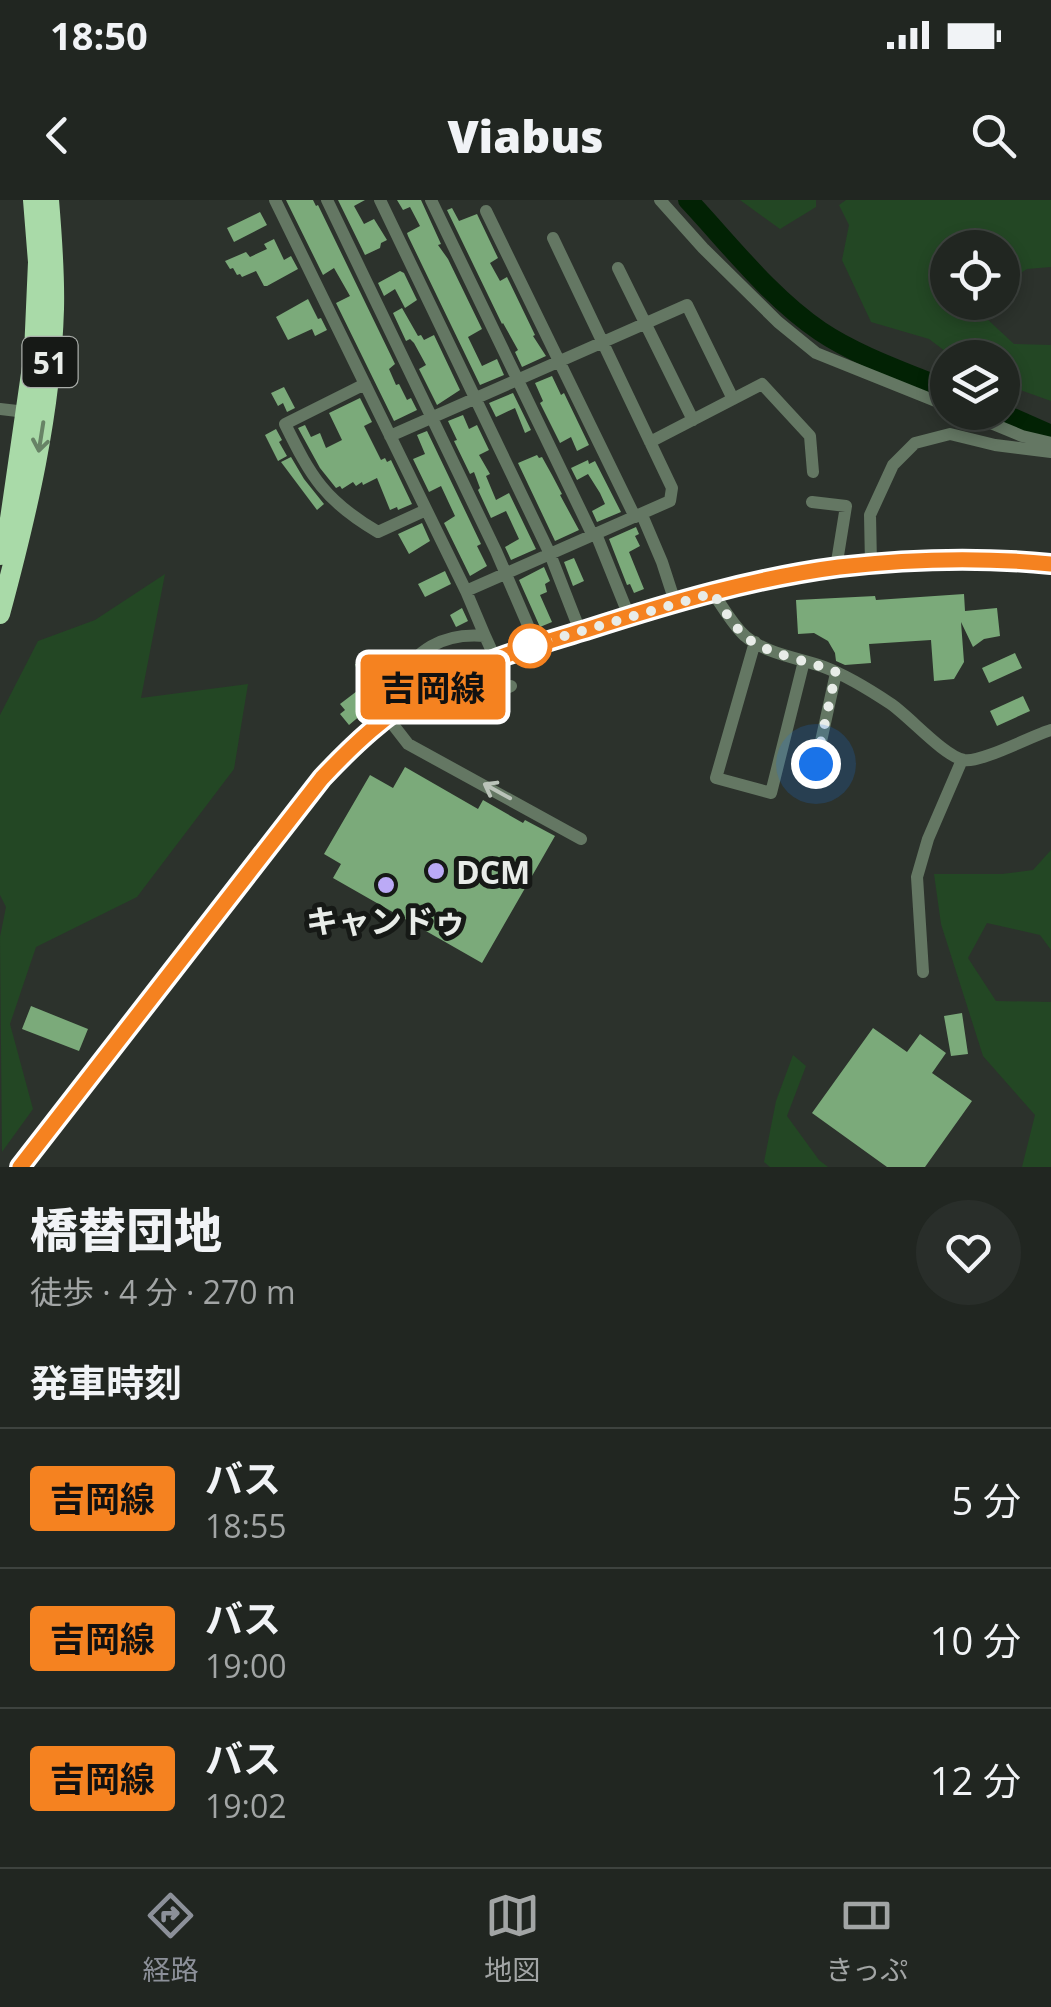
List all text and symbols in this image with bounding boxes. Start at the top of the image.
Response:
text: 18:50 [50,9,148,61]
text: Viabus [447,105,604,166]
icon: back [30,108,85,163]
icon: search [966,108,1021,163]
map controls [930,230,1020,430]
button: locate [930,230,1020,320]
road number: 51 [22,337,78,387]
button: layers [930,340,1020,430]
one-way arrow [31,420,50,452]
unlabelled marker [509,625,551,667]
line badge: 吉岡線 [376,654,490,720]
text: 吉岡線 [380,664,486,711]
your location [791,739,841,789]
one-way arrow [483,781,511,801]
place label: DCM [456,850,530,893]
marker: DCM [425,860,447,882]
marker: キャンドゥ [375,874,397,896]
place label: キャンドゥ [306,899,466,942]
text: 橋替団地 [30,1197,222,1262]
button: heart [916,1200,1021,1305]
text: 徒歩 · 4 分 · 270 m [30,1270,296,1313]
text: 発車時刻 [30,1356,182,1408]
text: バス [205,1452,281,1504]
text: 5 分 [951,1474,1021,1526]
text: 吉岡線 [50,1475,155,1522]
text: 18:55 [205,1504,287,1547]
text: バス [205,1592,281,1644]
text: 10 分 [930,1614,1021,1666]
text: 吉岡線 [50,1615,155,1662]
text: 19:00 [205,1644,287,1687]
text: バス [205,1732,281,1784]
text: 12 分 [930,1754,1021,1806]
text: 吉岡線 [50,1755,155,1802]
text: 19:02 [205,1784,287,1827]
tab: 経路 [143,1888,199,1988]
tab: 地図 [484,1888,540,1988]
tab: きっぷ [825,1888,908,1988]

